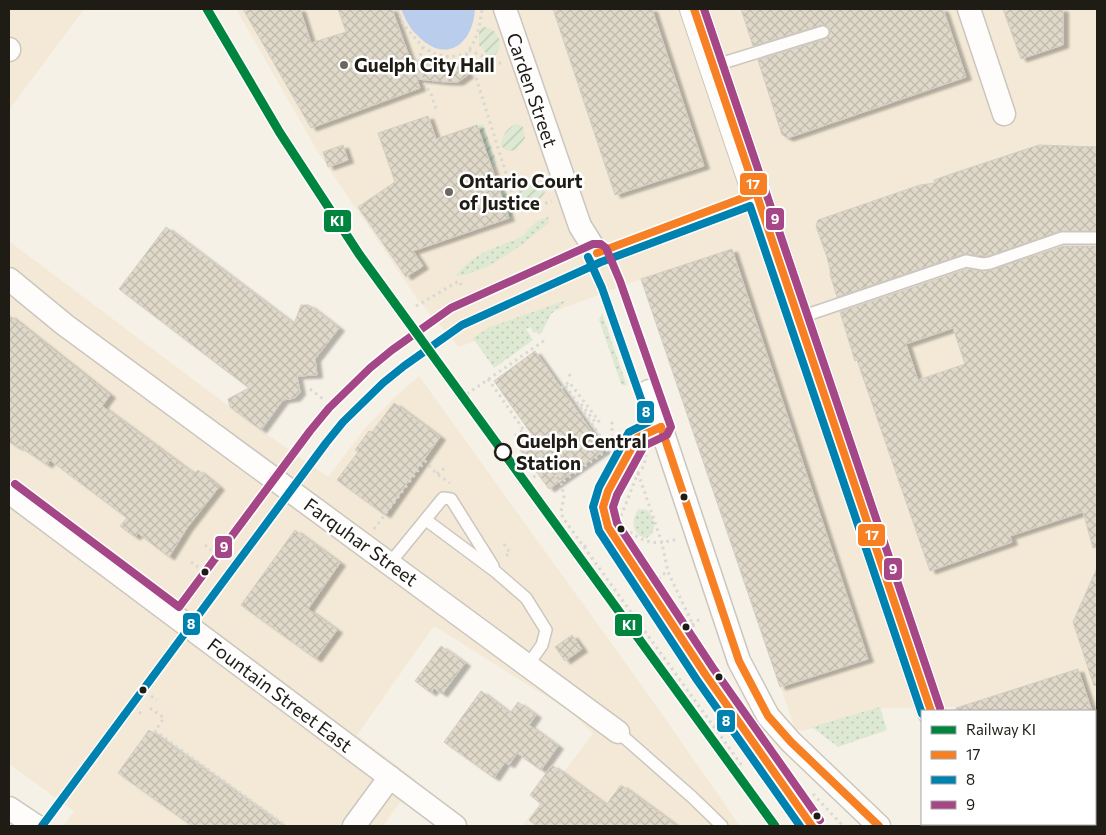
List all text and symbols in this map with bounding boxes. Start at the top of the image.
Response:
street label: Carden Street [502,30,563,150]
place label: Guelph City Hall [354,53,495,76]
marker: Guelph City Hall [338,59,350,71]
place label: Ontario Court of Justice [459,169,583,214]
line badge: 17 [739,172,768,196]
text: 17 [746,175,760,192]
marker: Ontario Court of Justice [443,186,455,198]
line badge: 9 [765,207,785,231]
line badge: KI [323,209,352,233]
text: 9 [771,210,780,227]
text: KI [330,212,344,229]
line badge: 8 [636,400,655,424]
text: 8 [642,403,651,420]
place label: Guelph Central Station [516,429,647,474]
marker: Guelph Central Station [494,443,512,461]
unlabelled marker [679,492,689,502]
street label: Farquhar Street [300,493,423,591]
line badge: 17 [857,523,886,547]
unlabelled marker [616,524,626,534]
text: 17 [865,526,879,543]
line badge: 9 [214,535,233,559]
text: 9 [220,538,229,555]
line badge: 9 [883,557,903,581]
text: 9 [889,560,898,577]
unlabelled marker [200,567,210,577]
line badge: 8 [182,612,201,636]
line badge: KI [614,613,643,637]
text: 8 [187,615,196,632]
text: KI [622,616,636,633]
unlabelled marker [681,622,691,632]
street label: Fountain Street East [203,633,357,757]
unlabelled marker [714,672,724,682]
unlabelled marker [138,685,148,695]
line badge: 8 [716,709,736,733]
legend [921,710,1096,825]
text: 8 [722,712,731,729]
text: Railway KI [966,720,1036,738]
text: 17 [966,745,980,763]
text: 8 [966,770,975,788]
text: 9 [966,795,975,813]
unlabelled marker [812,811,822,821]

